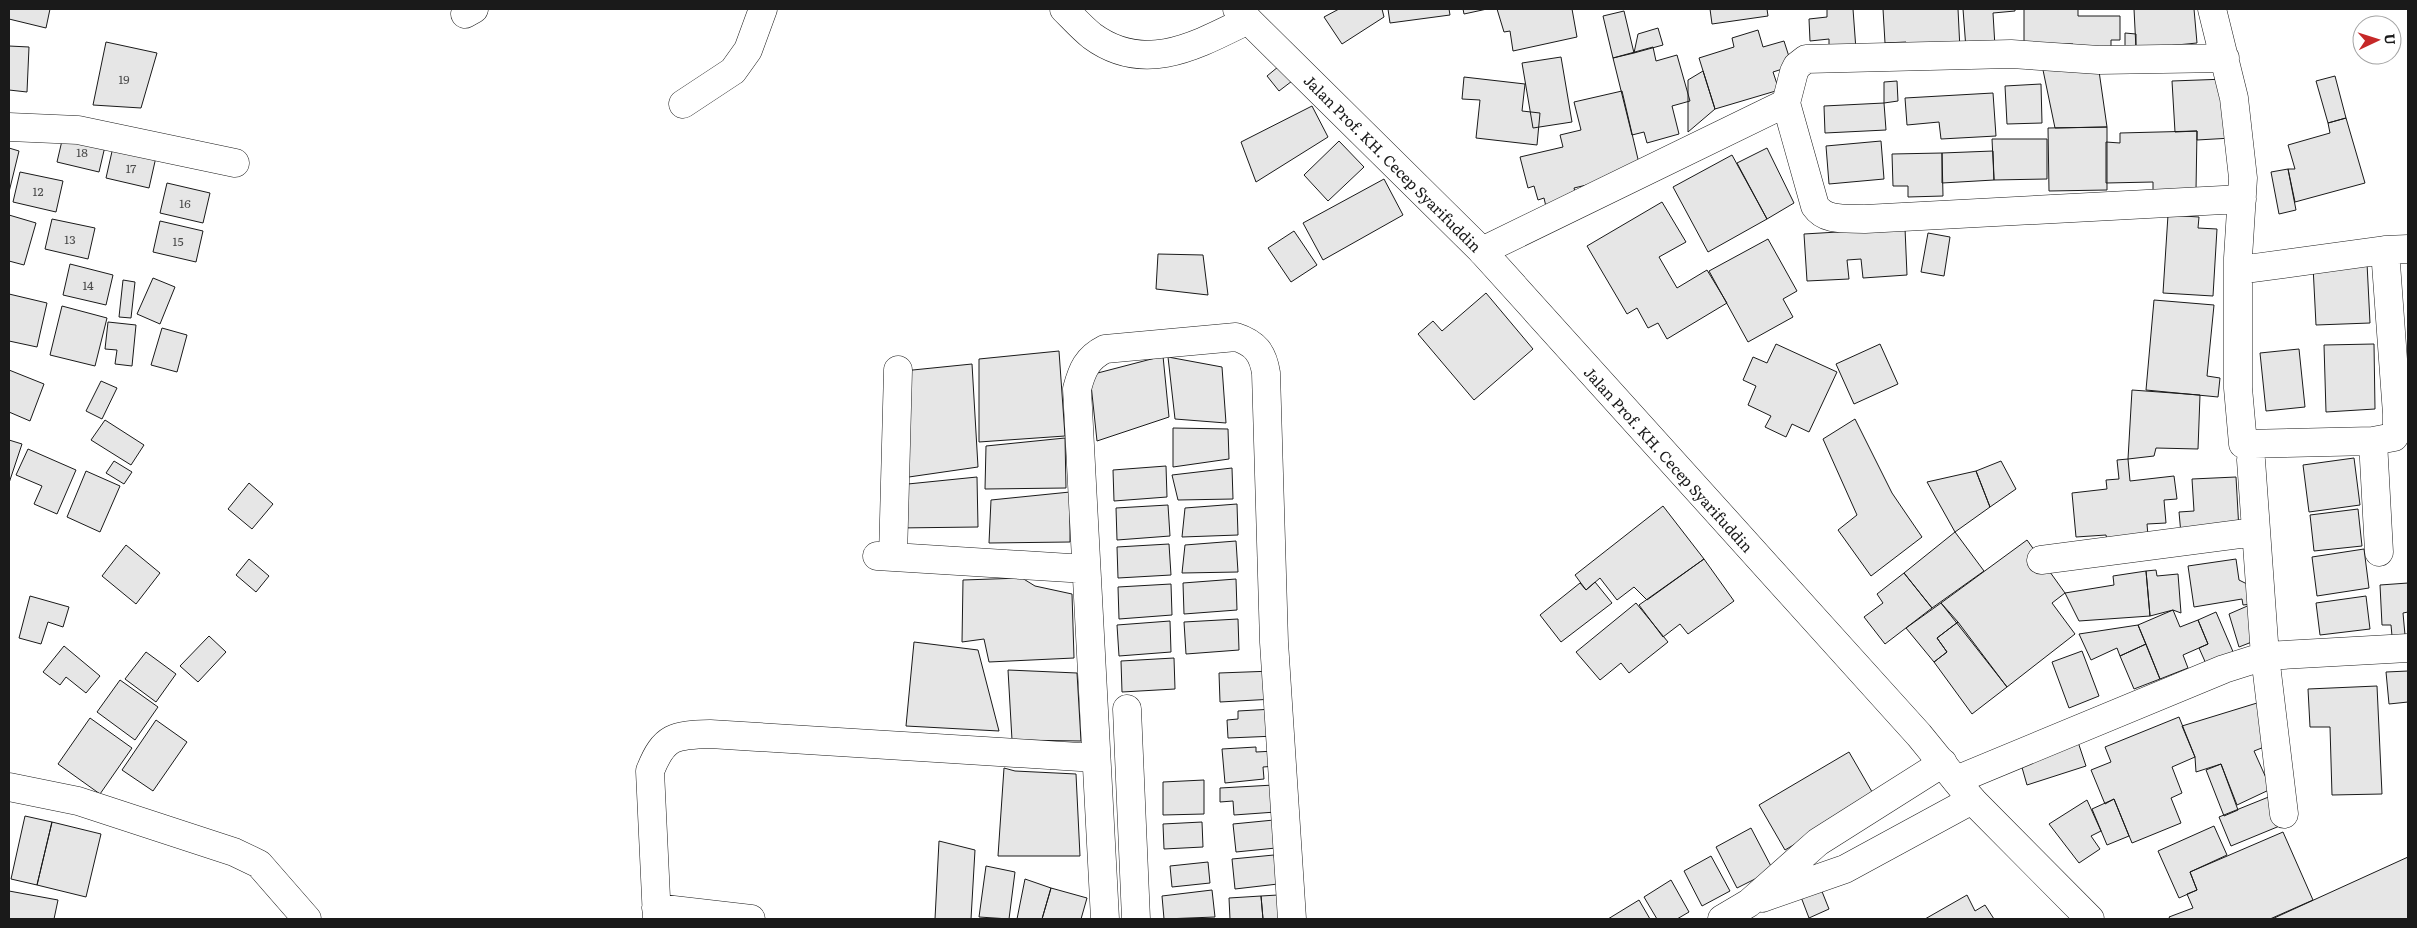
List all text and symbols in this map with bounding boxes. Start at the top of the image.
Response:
north arrow [2352,15,2402,65]
text: U [2381,33,2401,45]
street label: Jalan Prof. KH. Cecep Syarifuddin [1299,69,1487,257]
house number: 19 [118,70,130,88]
house number: 18 [76,143,88,161]
house number: 17 [126,159,136,177]
house number: 12 [33,182,43,200]
house number: 16 [179,194,191,212]
house number: 13 [64,230,76,248]
house number: 15 [173,232,183,250]
house number: 14 [82,276,94,294]
street label: Jalan Prof. KH. Cecep Syarifuddin [1579,361,1759,557]

